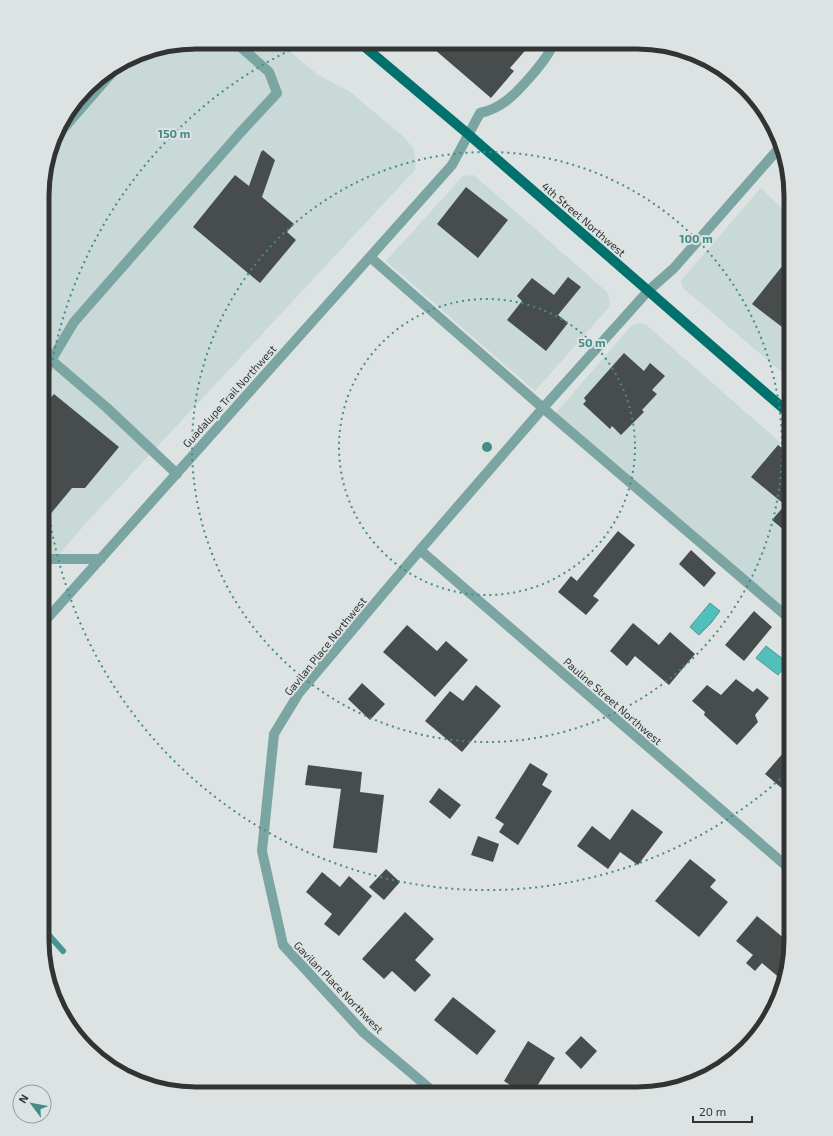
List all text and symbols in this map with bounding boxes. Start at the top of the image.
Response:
text: 150 m [158,126,190,140]
street label: 4th Street Northwest [540,179,628,259]
text: 100 m [679,231,713,245]
text: 50 m [578,335,606,349]
street label: Guadalupe Trail Northwest [180,342,278,450]
centre of rings [480,440,494,454]
street label: Gavilan Place Northwest [281,594,369,698]
street label: Pauline Street Northwest [561,655,665,747]
street label: Gavilan Place Northwest [292,938,386,1036]
north arrow [12,1084,52,1124]
text: N [15,1092,31,1105]
scale bar [693,1098,752,1124]
text: 20 m [699,1104,726,1118]

